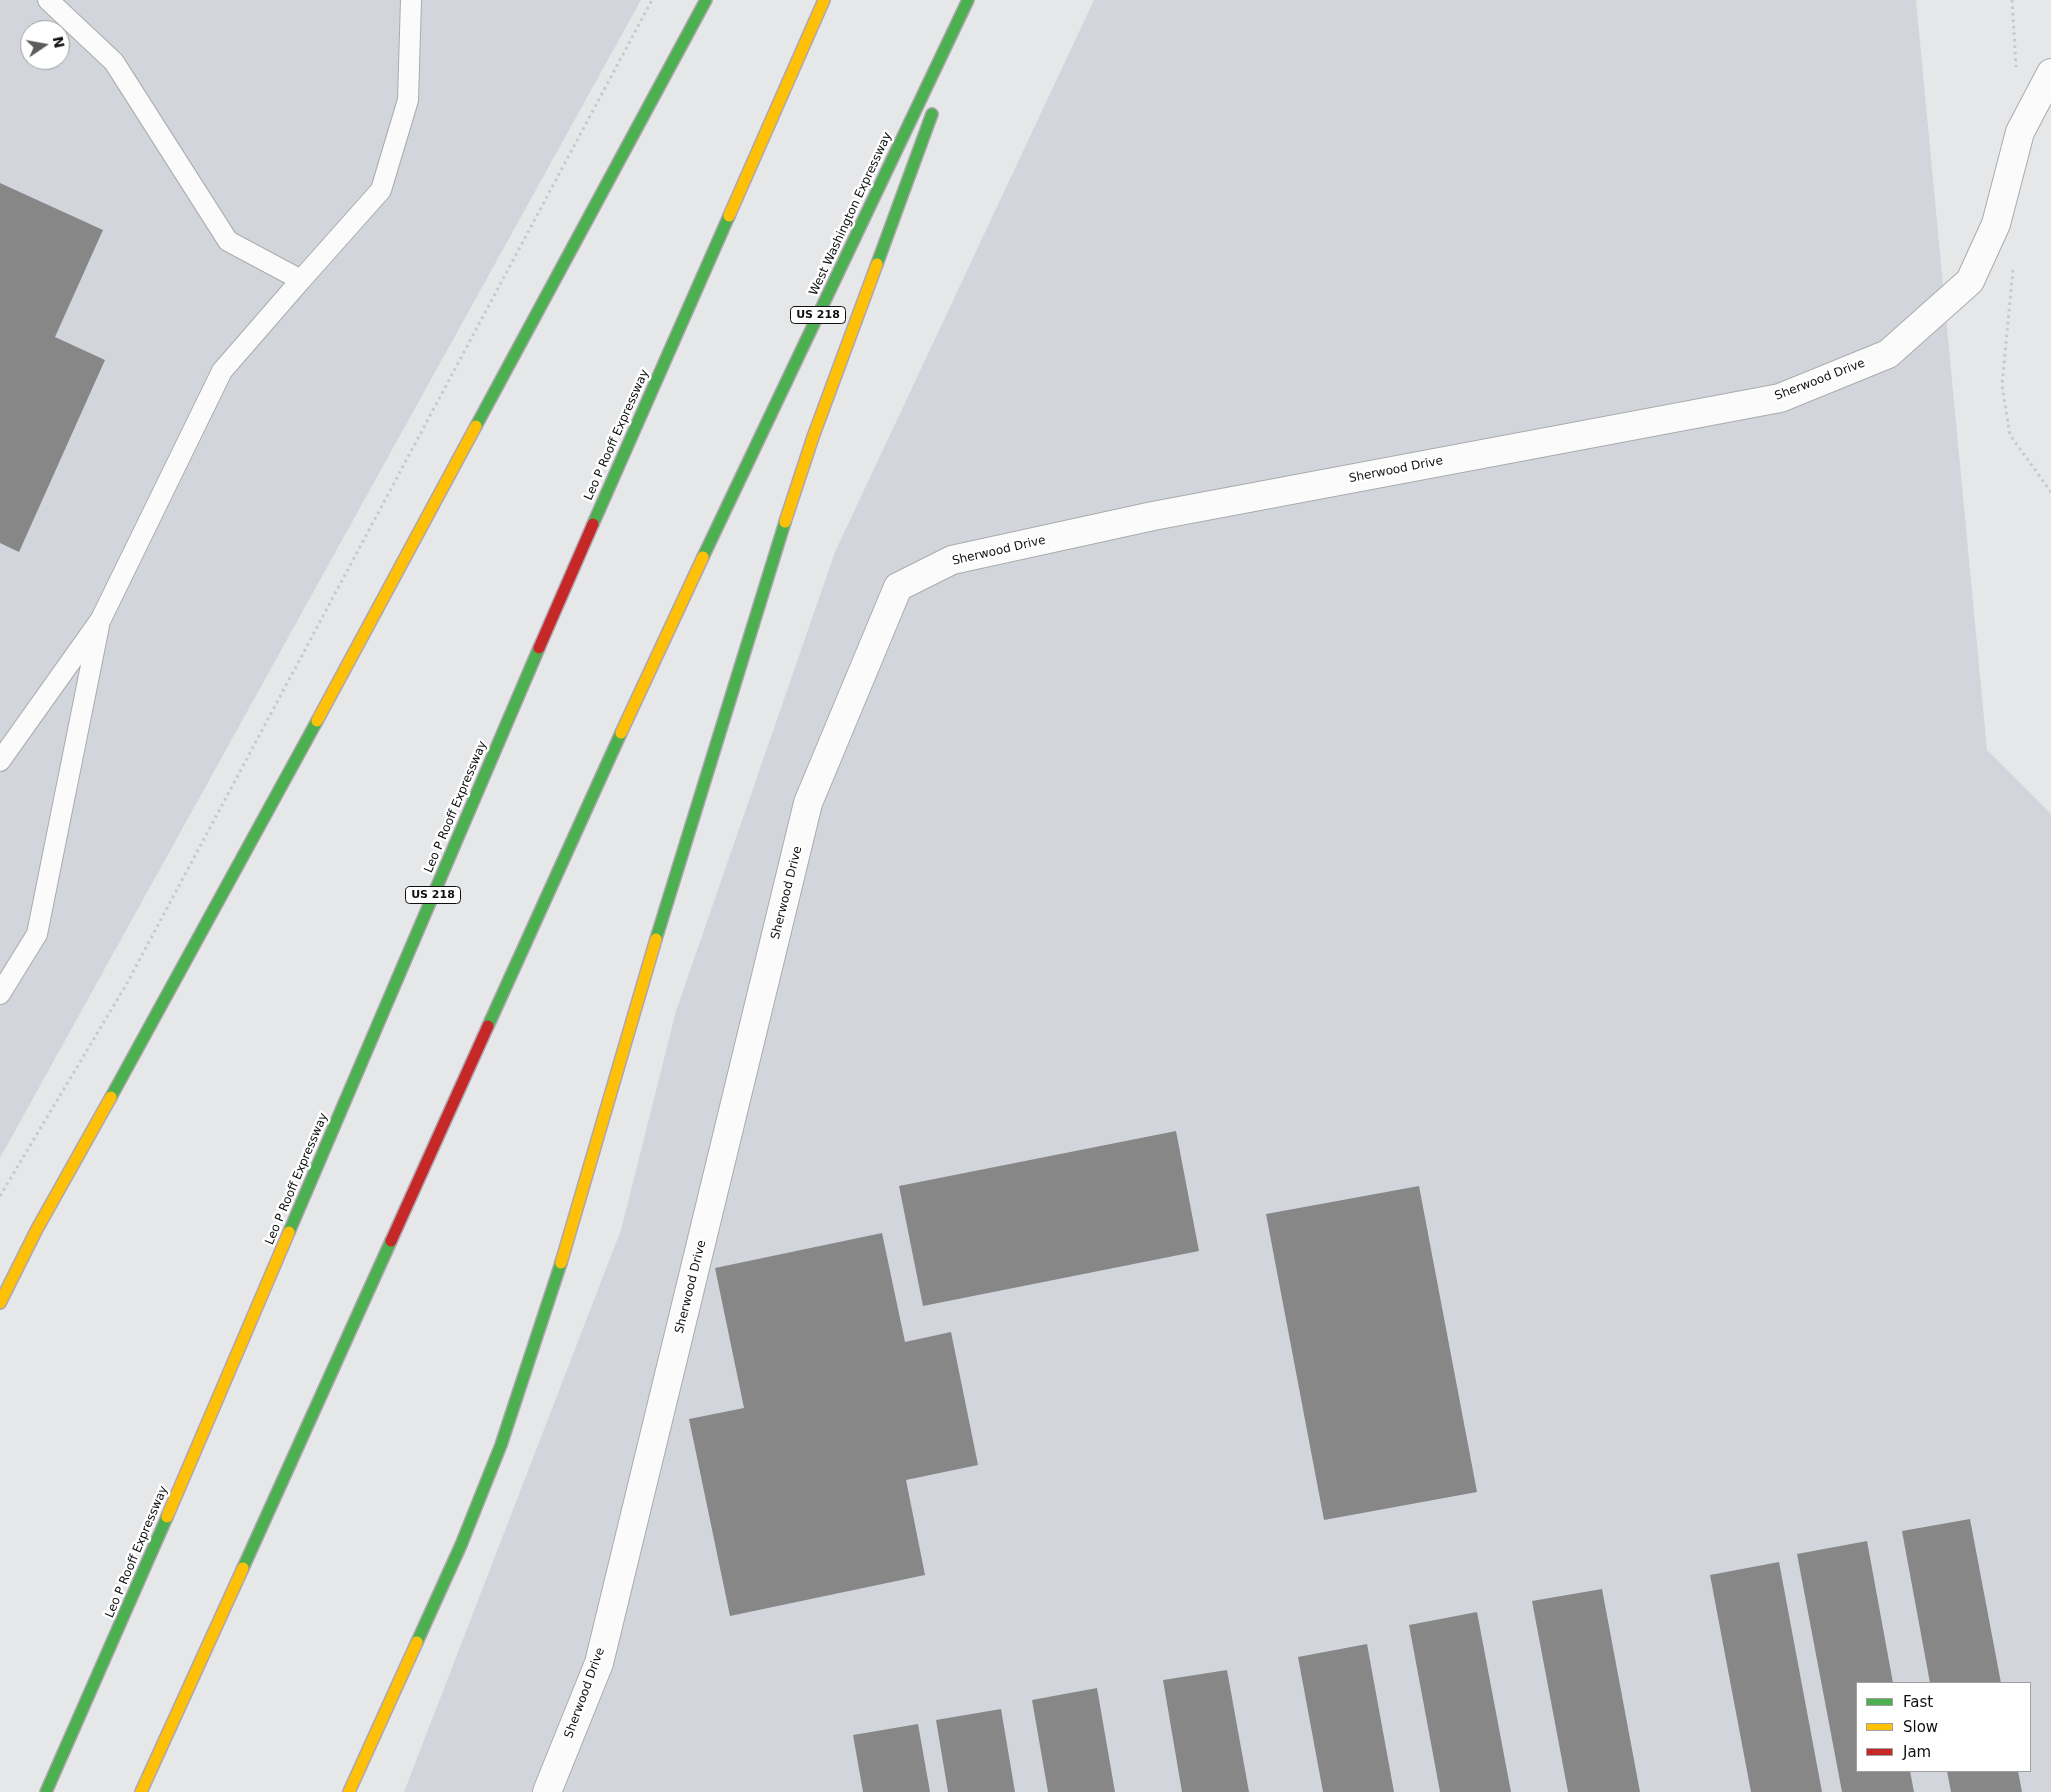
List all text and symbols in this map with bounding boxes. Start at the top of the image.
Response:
north arrow [20,20,70,70]
text: N [50,35,68,49]
street label: West Washington Expressway [807,130,895,298]
road number: US 218 [790,306,846,324]
street label: Sherwood Drive [1773,356,1867,404]
street label: Leo P Rooff Expressway [582,367,652,503]
street label: Sherwood Drive [1348,454,1444,486]
street label: Sherwood Drive [951,533,1047,569]
street label: Leo P Rooff Expressway [422,739,490,875]
street label: Sherwood Drive [768,845,806,941]
road number: US 218 [406,886,460,904]
street label: Leo P Rooff Expressway [263,1111,331,1247]
street label: Sherwood Drive [672,1239,710,1335]
street label: Leo P Rooff Expressway [103,1484,171,1620]
street label: Sherwood Drive [562,1646,608,1740]
legend [1856,1682,2031,1772]
text: Fast [1903,1693,1933,1711]
text: Slow [1903,1718,1938,1736]
text: Jam [1903,1743,1931,1761]

